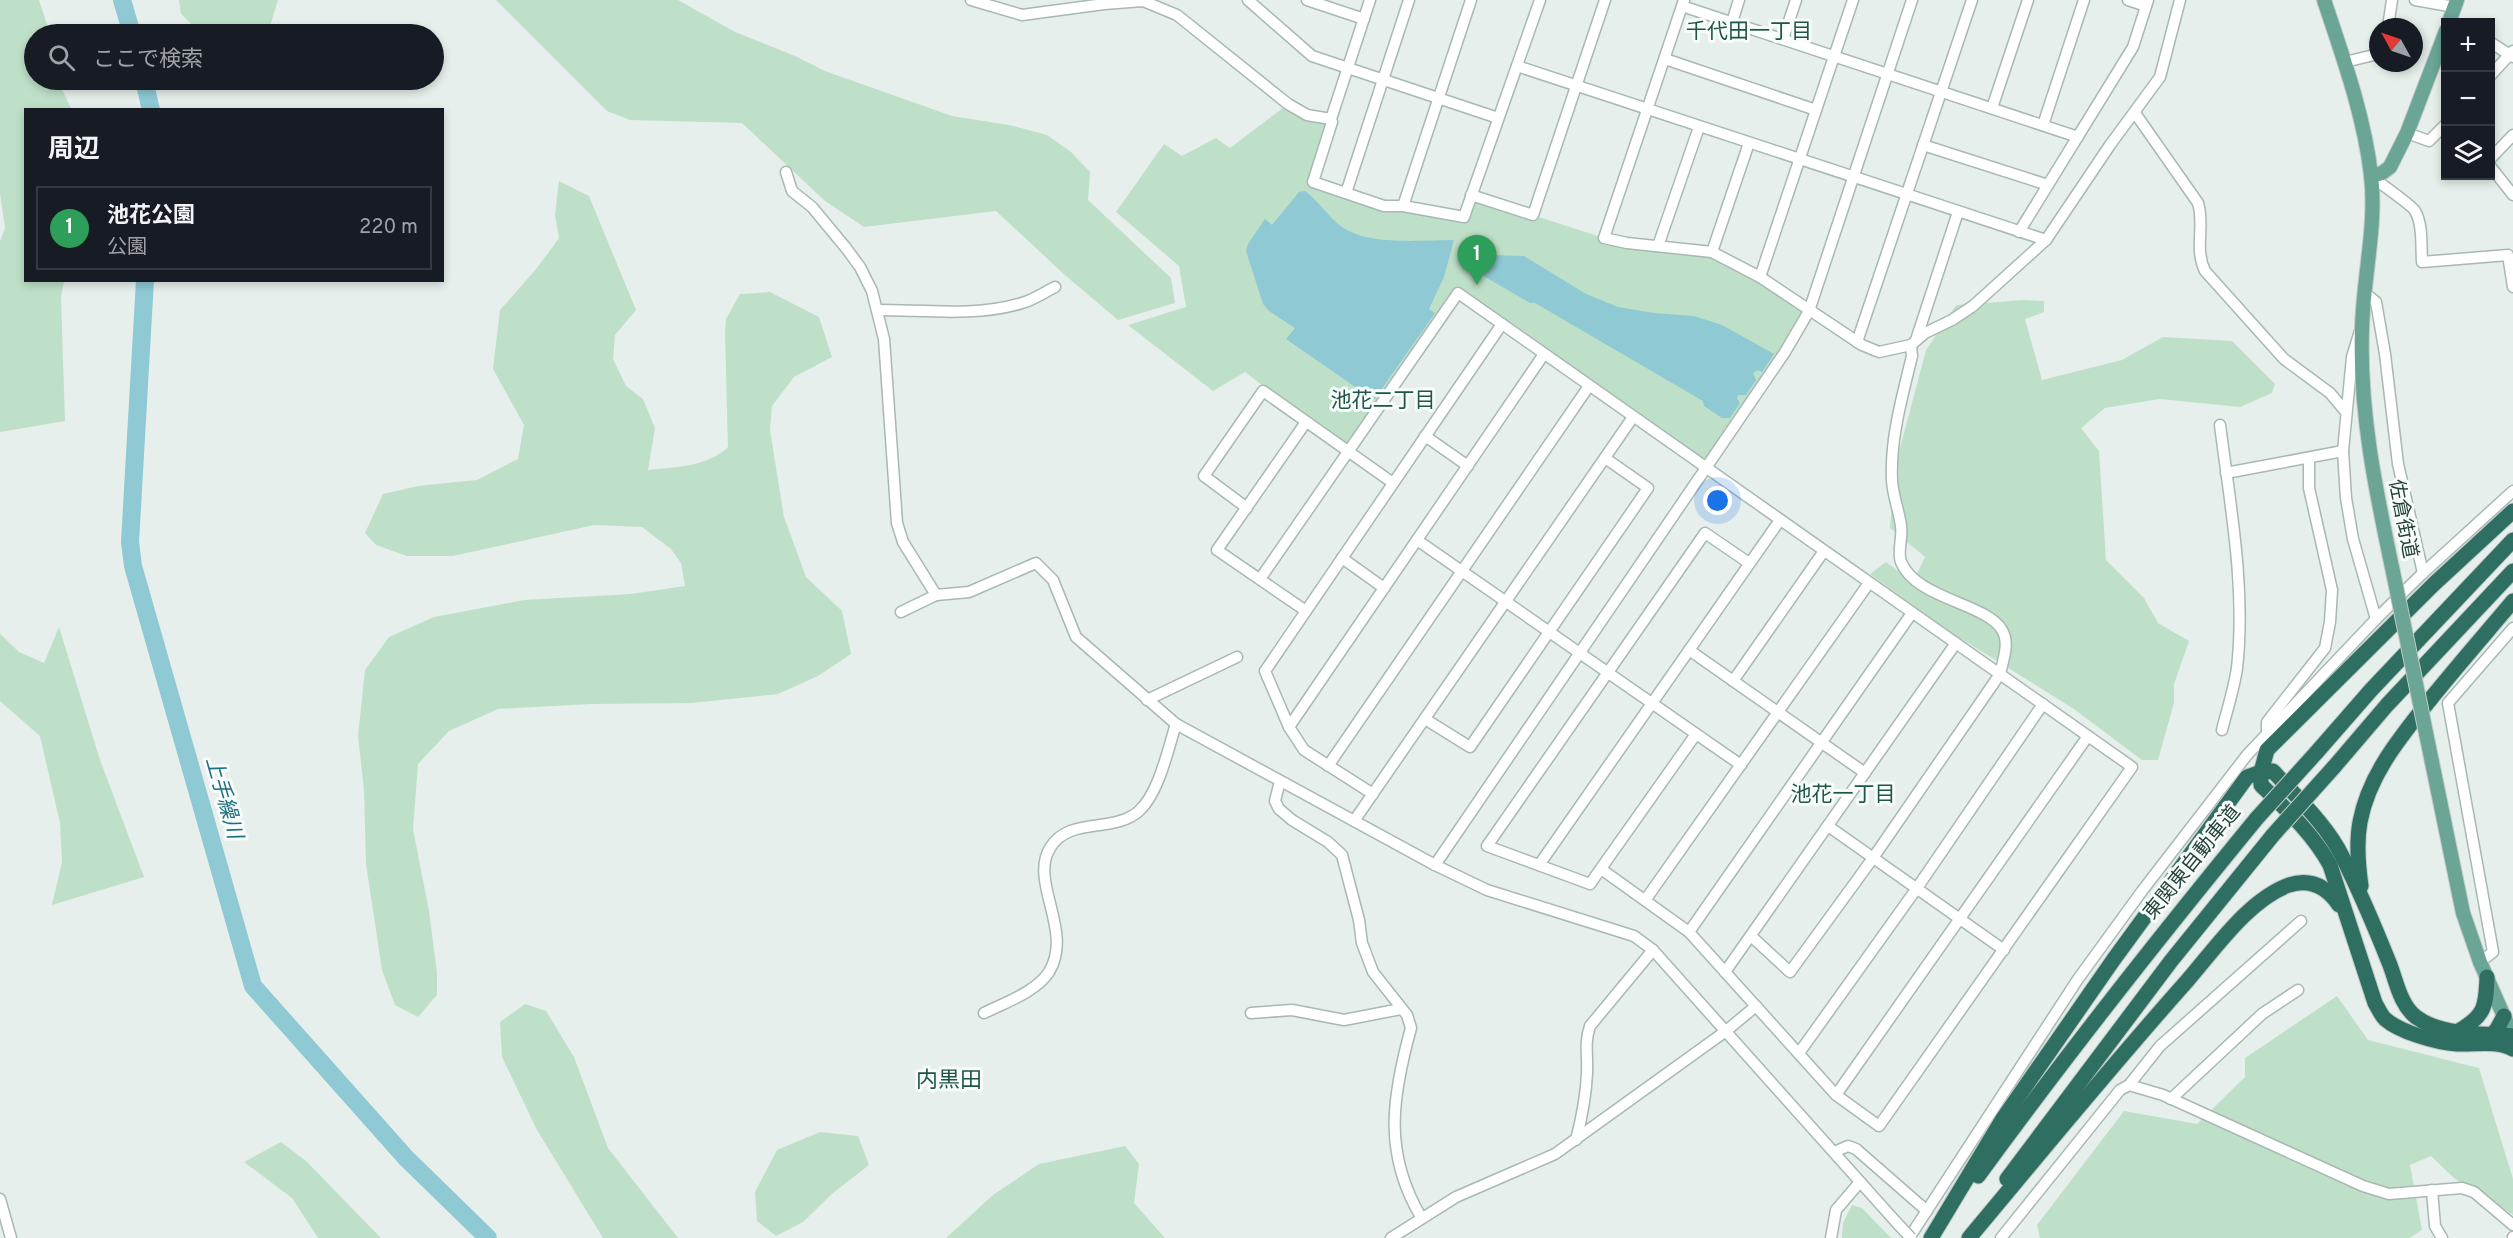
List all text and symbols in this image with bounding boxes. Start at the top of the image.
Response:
north arrow [2369,18,2423,72]
map controls [2441,18,2495,180]
button: + [2441,18,2495,72]
district label: 千代田一丁目 [1686,19,1812,46]
search box [24,24,444,90]
icon: search [45,41,78,74]
text: ここで検索 [93,47,203,74]
button: − [2441,72,2495,126]
button: layers [2441,126,2495,180]
text: 周辺 [48,134,100,167]
text: 池花公園 [107,203,195,230]
text: 1 [66,215,74,241]
text: 220 m [359,215,418,241]
text: 公園 [107,235,147,261]
pin: 1 [1458,236,1496,285]
district label: 池花二丁目 [1331,388,1436,415]
street label: 佐倉街道 [2382,477,2422,561]
your location [1703,486,1732,515]
water label: 上手繰川 [198,754,248,844]
district label: 池花一丁目 [1791,782,1896,809]
street label: 東関東自動車道 [2139,800,2247,926]
district label: 内黒田 [916,1068,982,1095]

